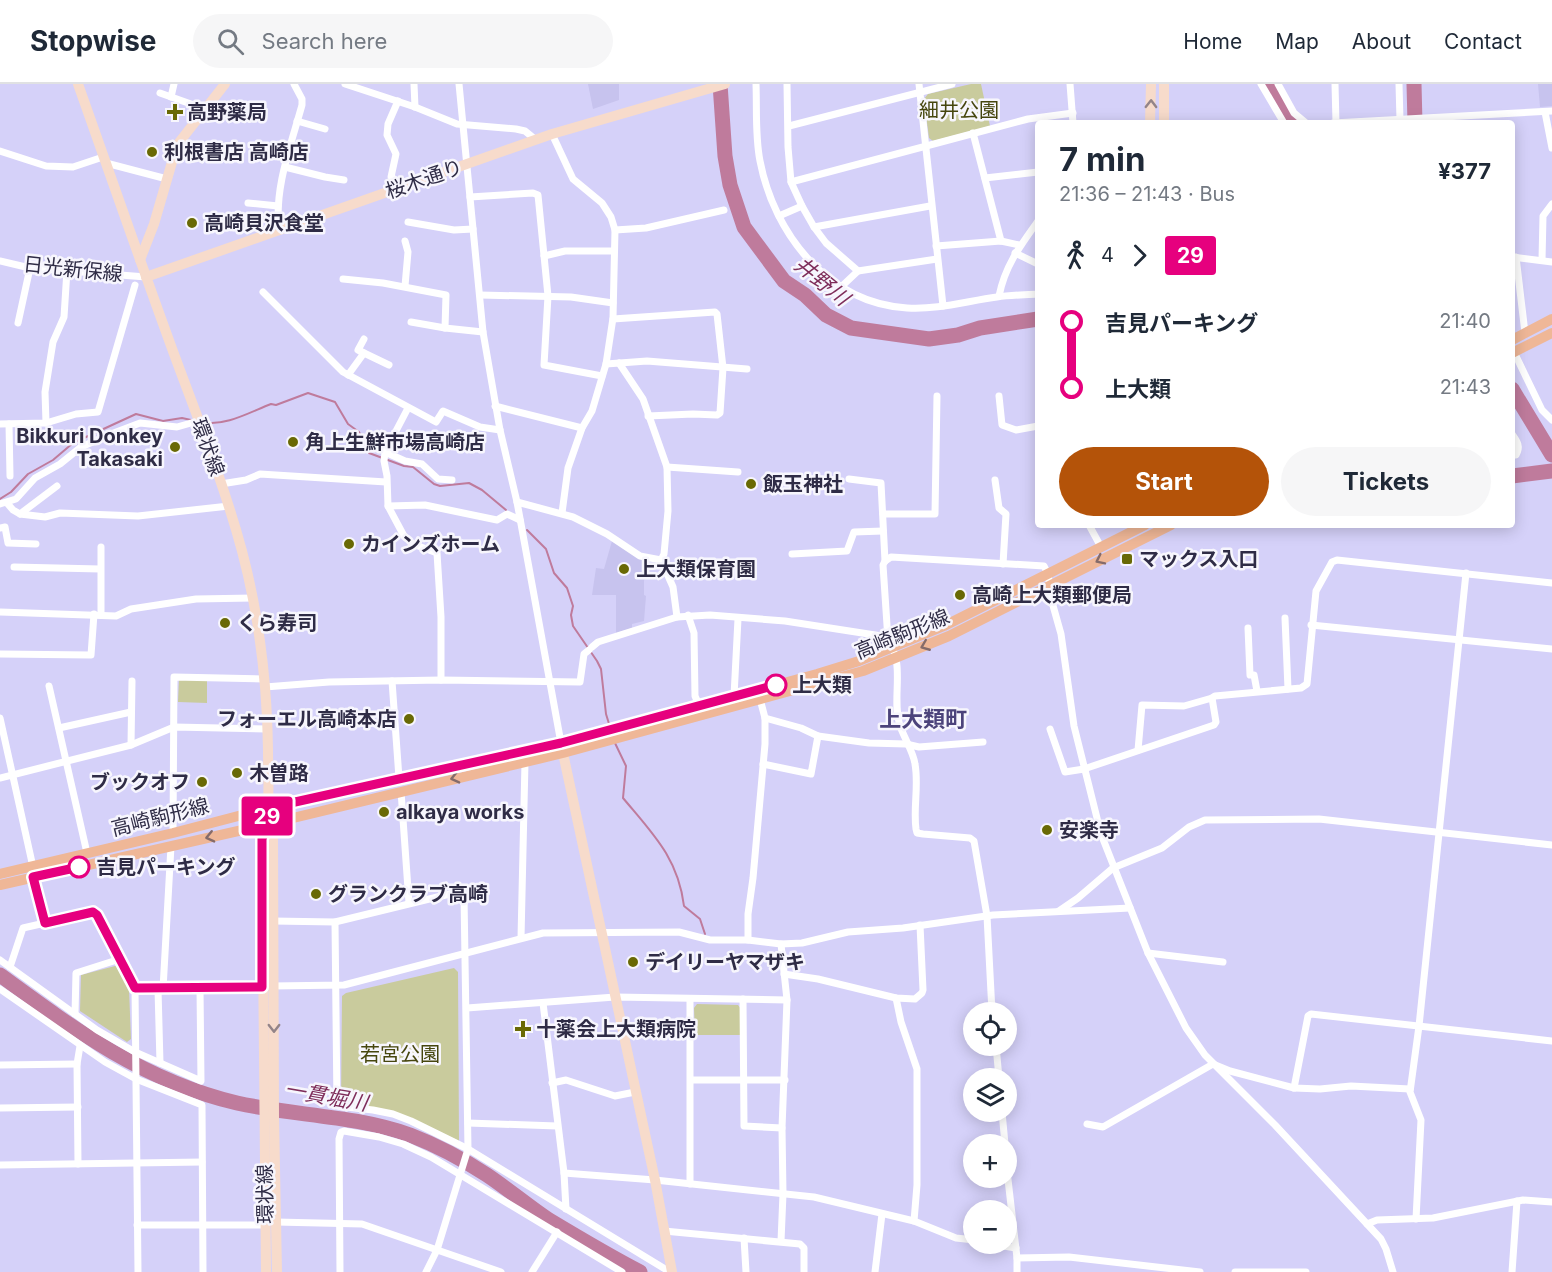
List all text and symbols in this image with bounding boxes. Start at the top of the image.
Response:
search box [193,14,613,68]
text: Stopwise [30,24,157,58]
icon: search [214,25,247,58]
text: Search here [262,28,387,54]
text: Home [1183,29,1242,54]
text: Map [1275,29,1319,54]
text: About [1352,29,1411,54]
text: Contact [1444,29,1522,54]
park label: 細井公園 [919,98,999,122]
one-way arrow [1144,99,1157,108]
place label: 高野薬局 [187,100,267,124]
marker: 高野薬局 [168,105,182,119]
text: 7 min [1059,139,1146,179]
place label: 利根書店 高崎店 [164,140,309,164]
marker: 利根書店 高崎店 [145,145,159,159]
street label: 桜木通り [382,155,466,203]
text: ¥377 [1438,158,1491,184]
text: 21:36 – 21:43 · Bus [1059,182,1235,206]
place label: 高崎貝沢食堂 [204,211,324,235]
marker: 高崎貝沢食堂 [185,216,199,230]
icon: walk [1059,239,1092,272]
icon: forward [1123,239,1156,272]
text: 4 [1101,243,1114,267]
text: 29 [1177,243,1204,268]
water label: 井野川 [790,251,856,312]
street label: 日光新保線 [22,252,124,286]
text: 21:40 [1439,309,1491,333]
text: 吉見パーキング [1105,310,1258,336]
text: 21:43 [1440,375,1491,399]
text: 上大類 [1105,376,1171,402]
street label: 環状線 [186,415,230,479]
place label: Bikkuri Donkey Takasaki [16,424,163,471]
place label: 角上生鮮市場高崎店 [305,430,485,454]
marker: 角上生鮮市場高崎店 [286,435,300,449]
marker: Bikkuri Donkey Takasaki [168,440,182,454]
button: Start [1059,447,1269,516]
button: Tickets [1281,447,1491,516]
place label: 飯玉神社 [763,472,843,496]
marker: 飯玉神社 [744,477,758,491]
place label: カインズホーム [361,532,500,556]
marker: カインズホーム [342,537,356,551]
place label: マックス入口 [1139,547,1258,571]
marker: マックス入口 [1120,552,1134,566]
one-way arrow [1095,553,1106,565]
place label: 上大類保育園 [636,557,756,581]
marker: 上大類保育園 [617,562,631,576]
place label: 高崎上大類郵便局 [972,583,1132,607]
marker: 高崎上大類郵便局 [953,588,967,602]
street label: 高崎駒形線 [851,604,953,664]
place label: くら寿司 [237,611,317,635]
marker: くら寿司 [218,616,232,630]
one-way arrow [920,639,931,651]
place label: 上大類 [792,673,852,697]
marker: 上大類 [765,674,787,696]
district label: 上大類町 [879,706,967,732]
place label: フォーエル高崎本店 [217,707,397,731]
marker: フォーエル高崎本店 [402,712,416,726]
place label: 木曽路 [249,761,309,785]
marker: 木曽路 [230,766,244,780]
place label: ブックオフ [90,770,190,794]
one-way arrow [450,771,460,784]
marker: ブックオフ [195,775,209,789]
street label: 高崎駒形線 [109,793,211,841]
line badge: 29 [240,796,294,836]
place label: alkaya works [396,800,524,824]
text: 29 [254,804,280,829]
marker: alkaya works [377,805,391,819]
place label: 安楽寺 [1059,818,1119,842]
marker: 安楽寺 [1040,823,1054,837]
one-way arrow [205,830,215,843]
place label: 吉見パーキング [96,855,235,879]
marker: 吉見パーキング [68,856,90,878]
place label: グランクラブ高崎 [328,882,488,906]
marker: グランクラブ高崎 [309,887,323,901]
place label: デイリーヤマザキ [645,950,805,974]
marker: デイリーヤマザキ [626,955,640,969]
map controls [963,1002,1017,1254]
button: locate [963,1002,1017,1056]
place label: 十薬会上大類病院 [536,1017,696,1041]
marker: 十薬会上大類病院 [514,1020,532,1038]
one-way arrow [268,1023,280,1032]
park label: 若宮公園 [360,1042,440,1066]
button: layers [963,1068,1017,1122]
water label: 一貫堀川 [282,1076,372,1116]
button: + [963,1134,1017,1188]
street label: 環状線 [252,1164,278,1224]
button: − [963,1200,1017,1254]

